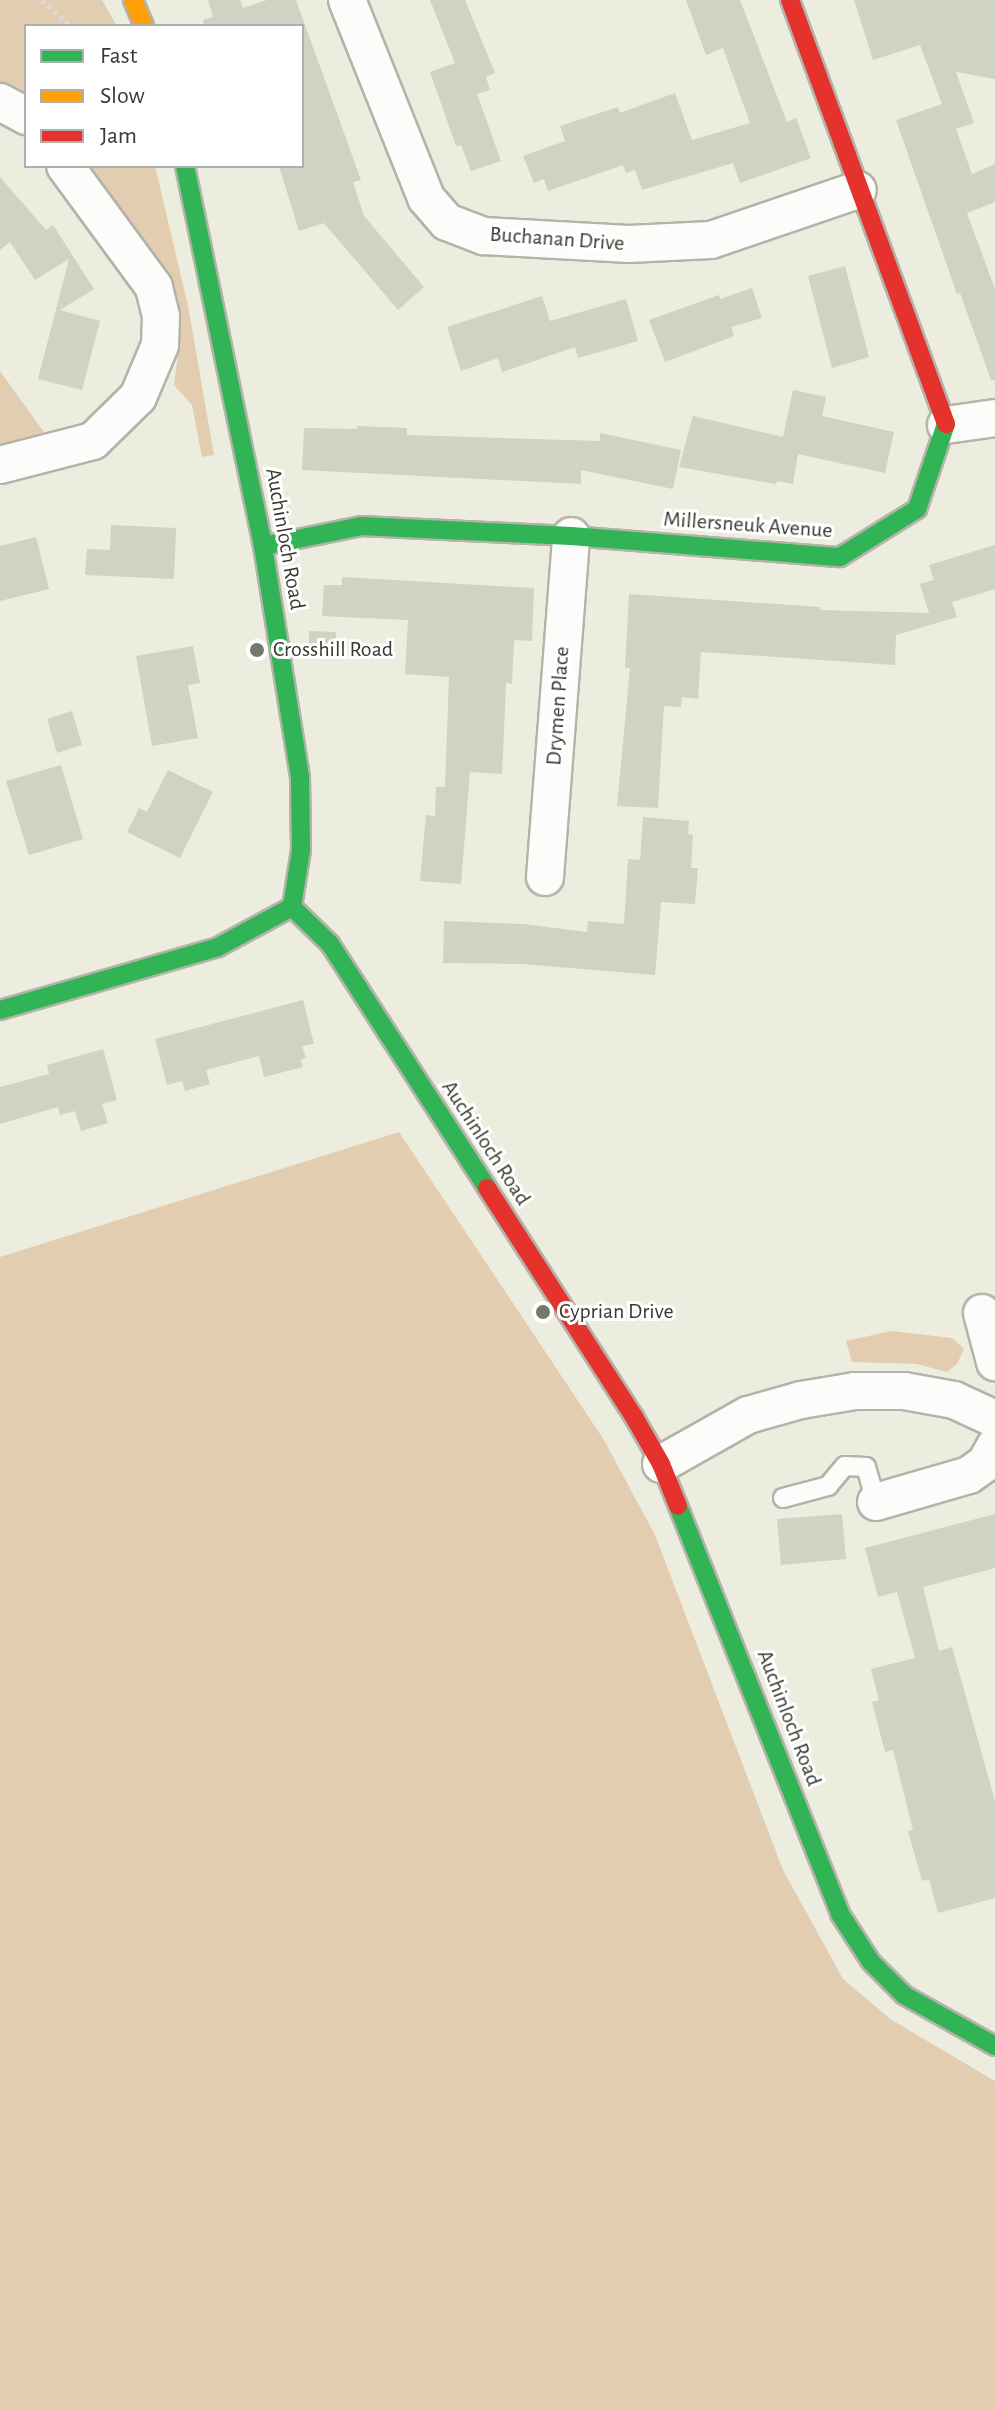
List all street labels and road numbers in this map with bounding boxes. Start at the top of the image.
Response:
street label: Buchanan Drive [489,221,625,257]
street label: Auchinloch Road [260,466,310,612]
street label: Millersneuk Avenue [663,506,833,544]
street label: Drymen Place [541,646,575,766]
street label: Auchinloch Road [436,1076,536,1210]
street label: Auchinloch Road [751,1646,827,1790]

